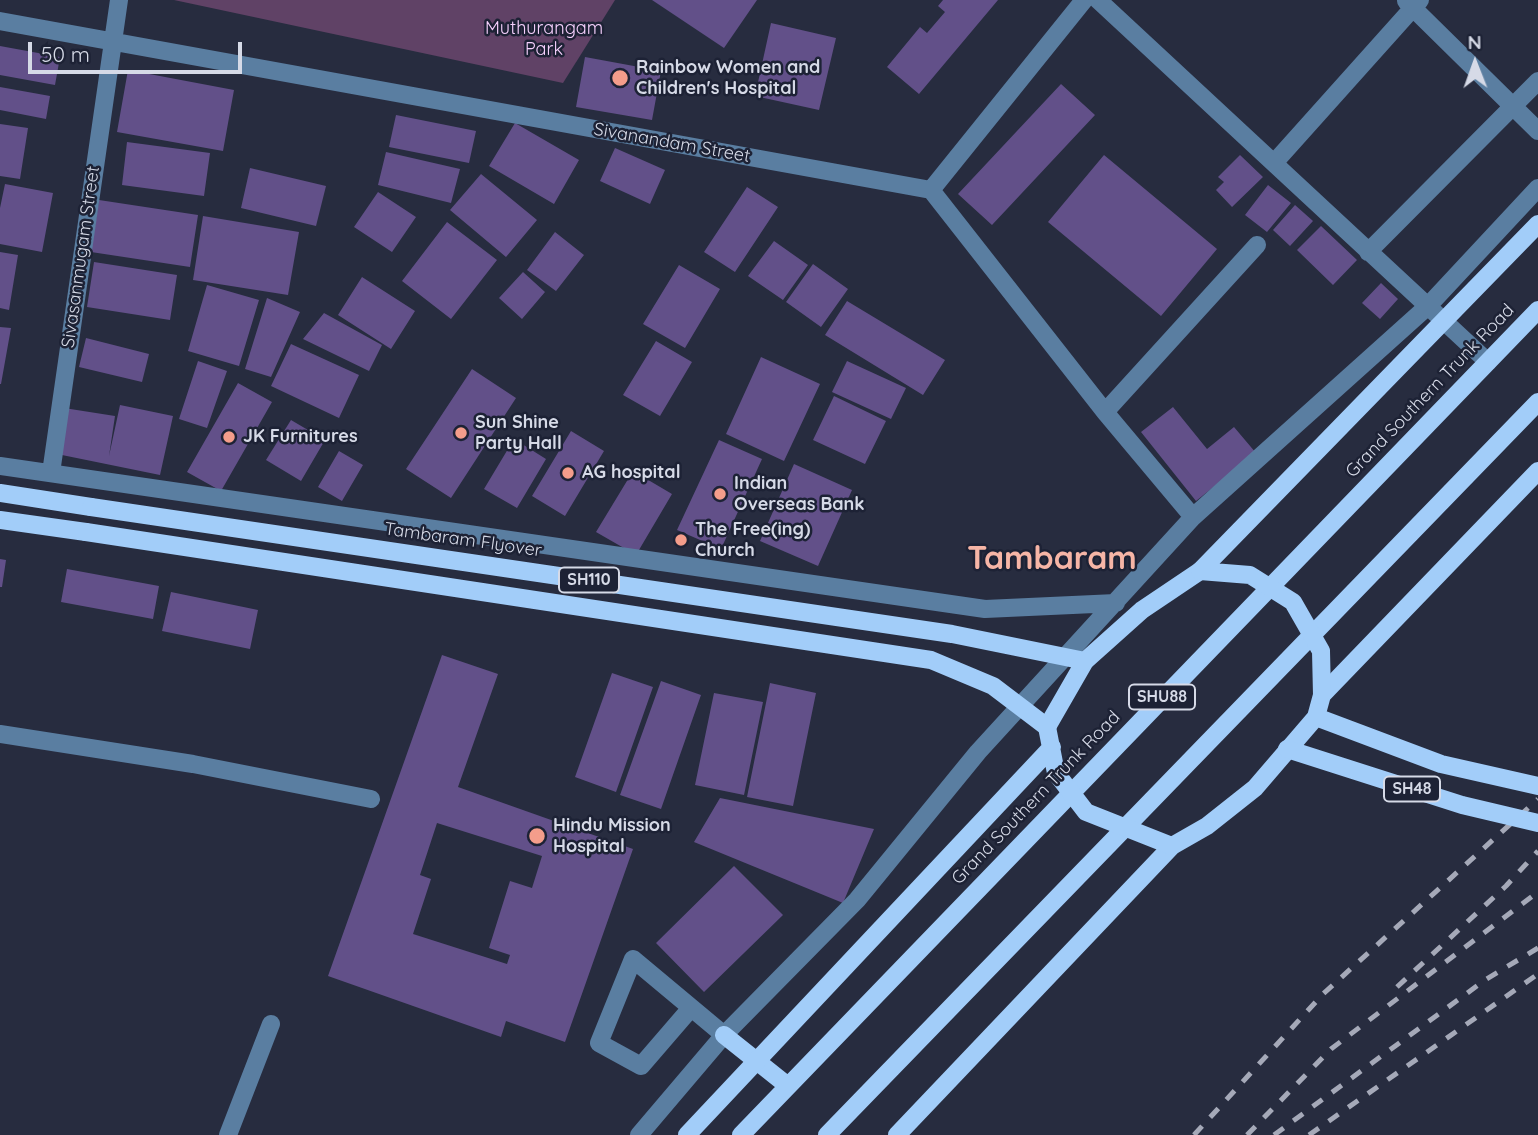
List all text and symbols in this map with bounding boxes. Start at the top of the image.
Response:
park label: Muthurangam Park [485,18,603,60]
scale bar [32,28,245,72]
north arrow [1440,28,1510,98]
text: N [1467,30,1482,54]
text: 50 m [41,41,90,67]
place label: Rainbow Women and Children's Hospital [636,57,820,100]
marker: Rainbow Women and Children's Hospital [610,68,630,88]
street label: Sivanandam Street [592,119,752,167]
street label: Sivasanmugam Street [58,165,104,349]
street label: Grand Southern Trunk Road [1341,300,1519,482]
place label: Sun Shine Party Hall [475,412,562,454]
marker: Sun Shine Party Hall [453,425,469,441]
place label: JK Furnitures [243,426,358,448]
marker: JK Furnitures [221,429,237,445]
place label: AG hospital [582,462,681,484]
marker: AG hospital [560,465,576,481]
place label: Indian Overseas Bank [734,473,865,516]
marker: Indian Overseas Bank [712,486,728,502]
street label: Tambaram Flyover [383,518,543,562]
place label: The Free(ing) Church [695,519,810,562]
marker: The Free(ing) Church [673,532,689,548]
district label: Tambaram [967,540,1137,578]
road number: SH110 [559,568,619,593]
road number: SHU88 [1129,684,1195,710]
street label: Grand Southern Trunk Road [947,707,1125,889]
road number: SH48 [1384,776,1440,802]
place label: Hindu Mission Hospital [553,815,671,858]
marker: Hindu Mission Hospital [527,826,547,846]

